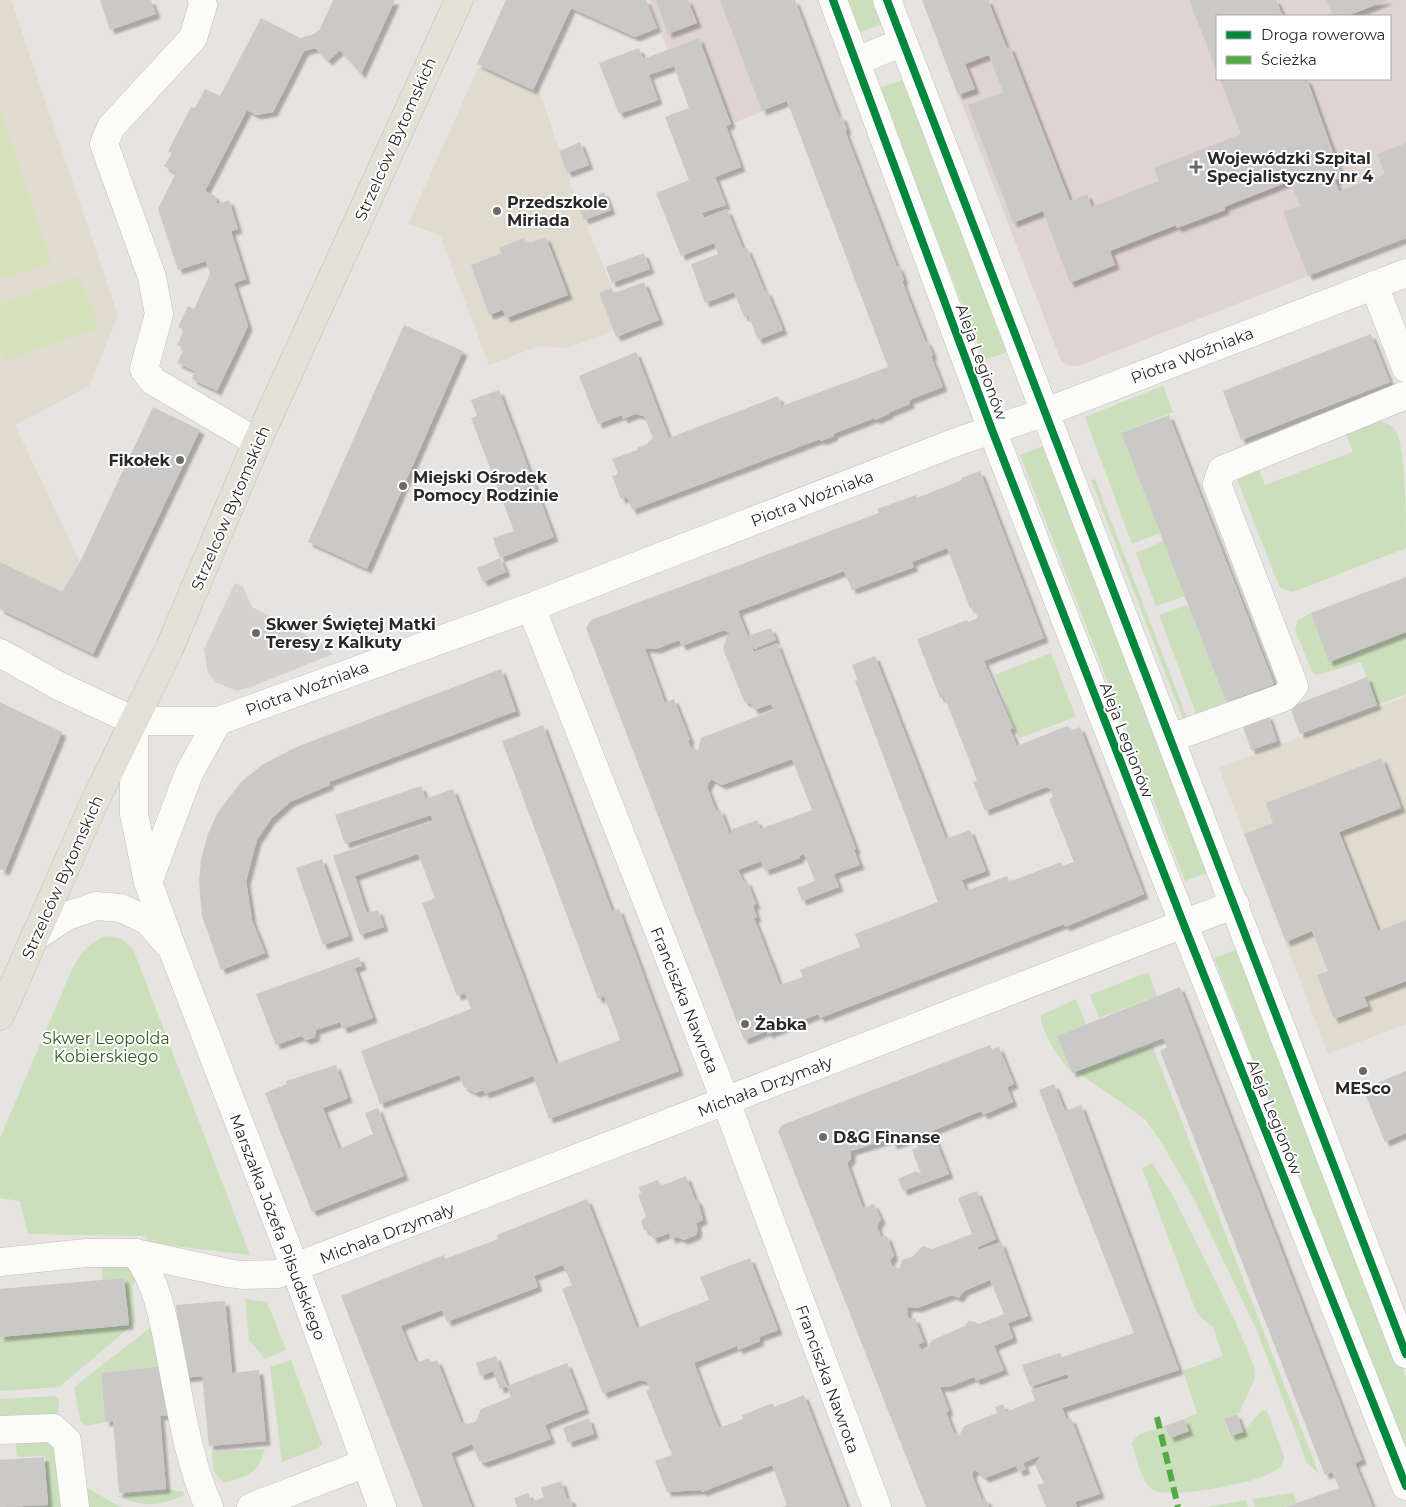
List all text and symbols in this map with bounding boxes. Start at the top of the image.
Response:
legend [1216,15,1391,80]
text: Droga rowerowa [1261,25,1385,44]
text: Ścieżka [1261,50,1317,69]
street label: Strzelców Bytomskich [351,54,440,224]
place label: Wojewódzki Szpital Specjalistyczny nr 4 [1207,149,1373,186]
marker: Wojewódzki Szpital Specjalistyczny nr 4 [1189,160,1203,174]
place label: Przedszkole Miriada [507,193,608,230]
marker: Przedszkole Miriada [491,205,503,217]
street label: Aleja Legionów [952,301,1011,423]
street label: Piotra Woźniaka [1128,323,1256,388]
street label: Strzelców Bytomskich [187,423,274,593]
place label: Fikołek [108,451,171,470]
marker: Fikołek [174,454,186,466]
street label: Piotra Woźniaka [748,466,876,531]
place label: Miejski Ośrodek Pomocy Rodzinie [413,468,559,505]
marker: Miejski Ośrodek Pomocy Rodzinie [397,480,409,492]
place label: Skwer Świętej Matki Teresy z Kalkuty [266,615,436,652]
marker: Skwer Świętej Matki Teresy z Kalkuty [250,627,262,639]
street label: Piotra Woźniaka [243,657,372,720]
street label: Aleja Legionów [1096,680,1157,801]
street label: Strzelców Bytomskich [18,792,107,962]
street label: Franciszka Nawrota [646,924,723,1076]
place label: Żabka [755,1015,807,1034]
marker: Żabka [739,1018,751,1030]
park label: Skwer Leopolda Kobierskiego [42,1029,170,1066]
street label: Michała Drzymały [695,1052,835,1121]
street label: Aleja Legionów [1243,1057,1306,1177]
marker: MESco [1357,1065,1369,1077]
place label: MESco [1335,1079,1391,1098]
street label: Marszałka Józefa Piłsudskiego [226,1111,330,1343]
place label: D&G Finanse [833,1128,940,1147]
marker: D&G Finanse [817,1131,829,1143]
street label: Michała Drzymały [317,1199,457,1268]
street label: Franciszka Nawrota [792,1302,863,1456]

